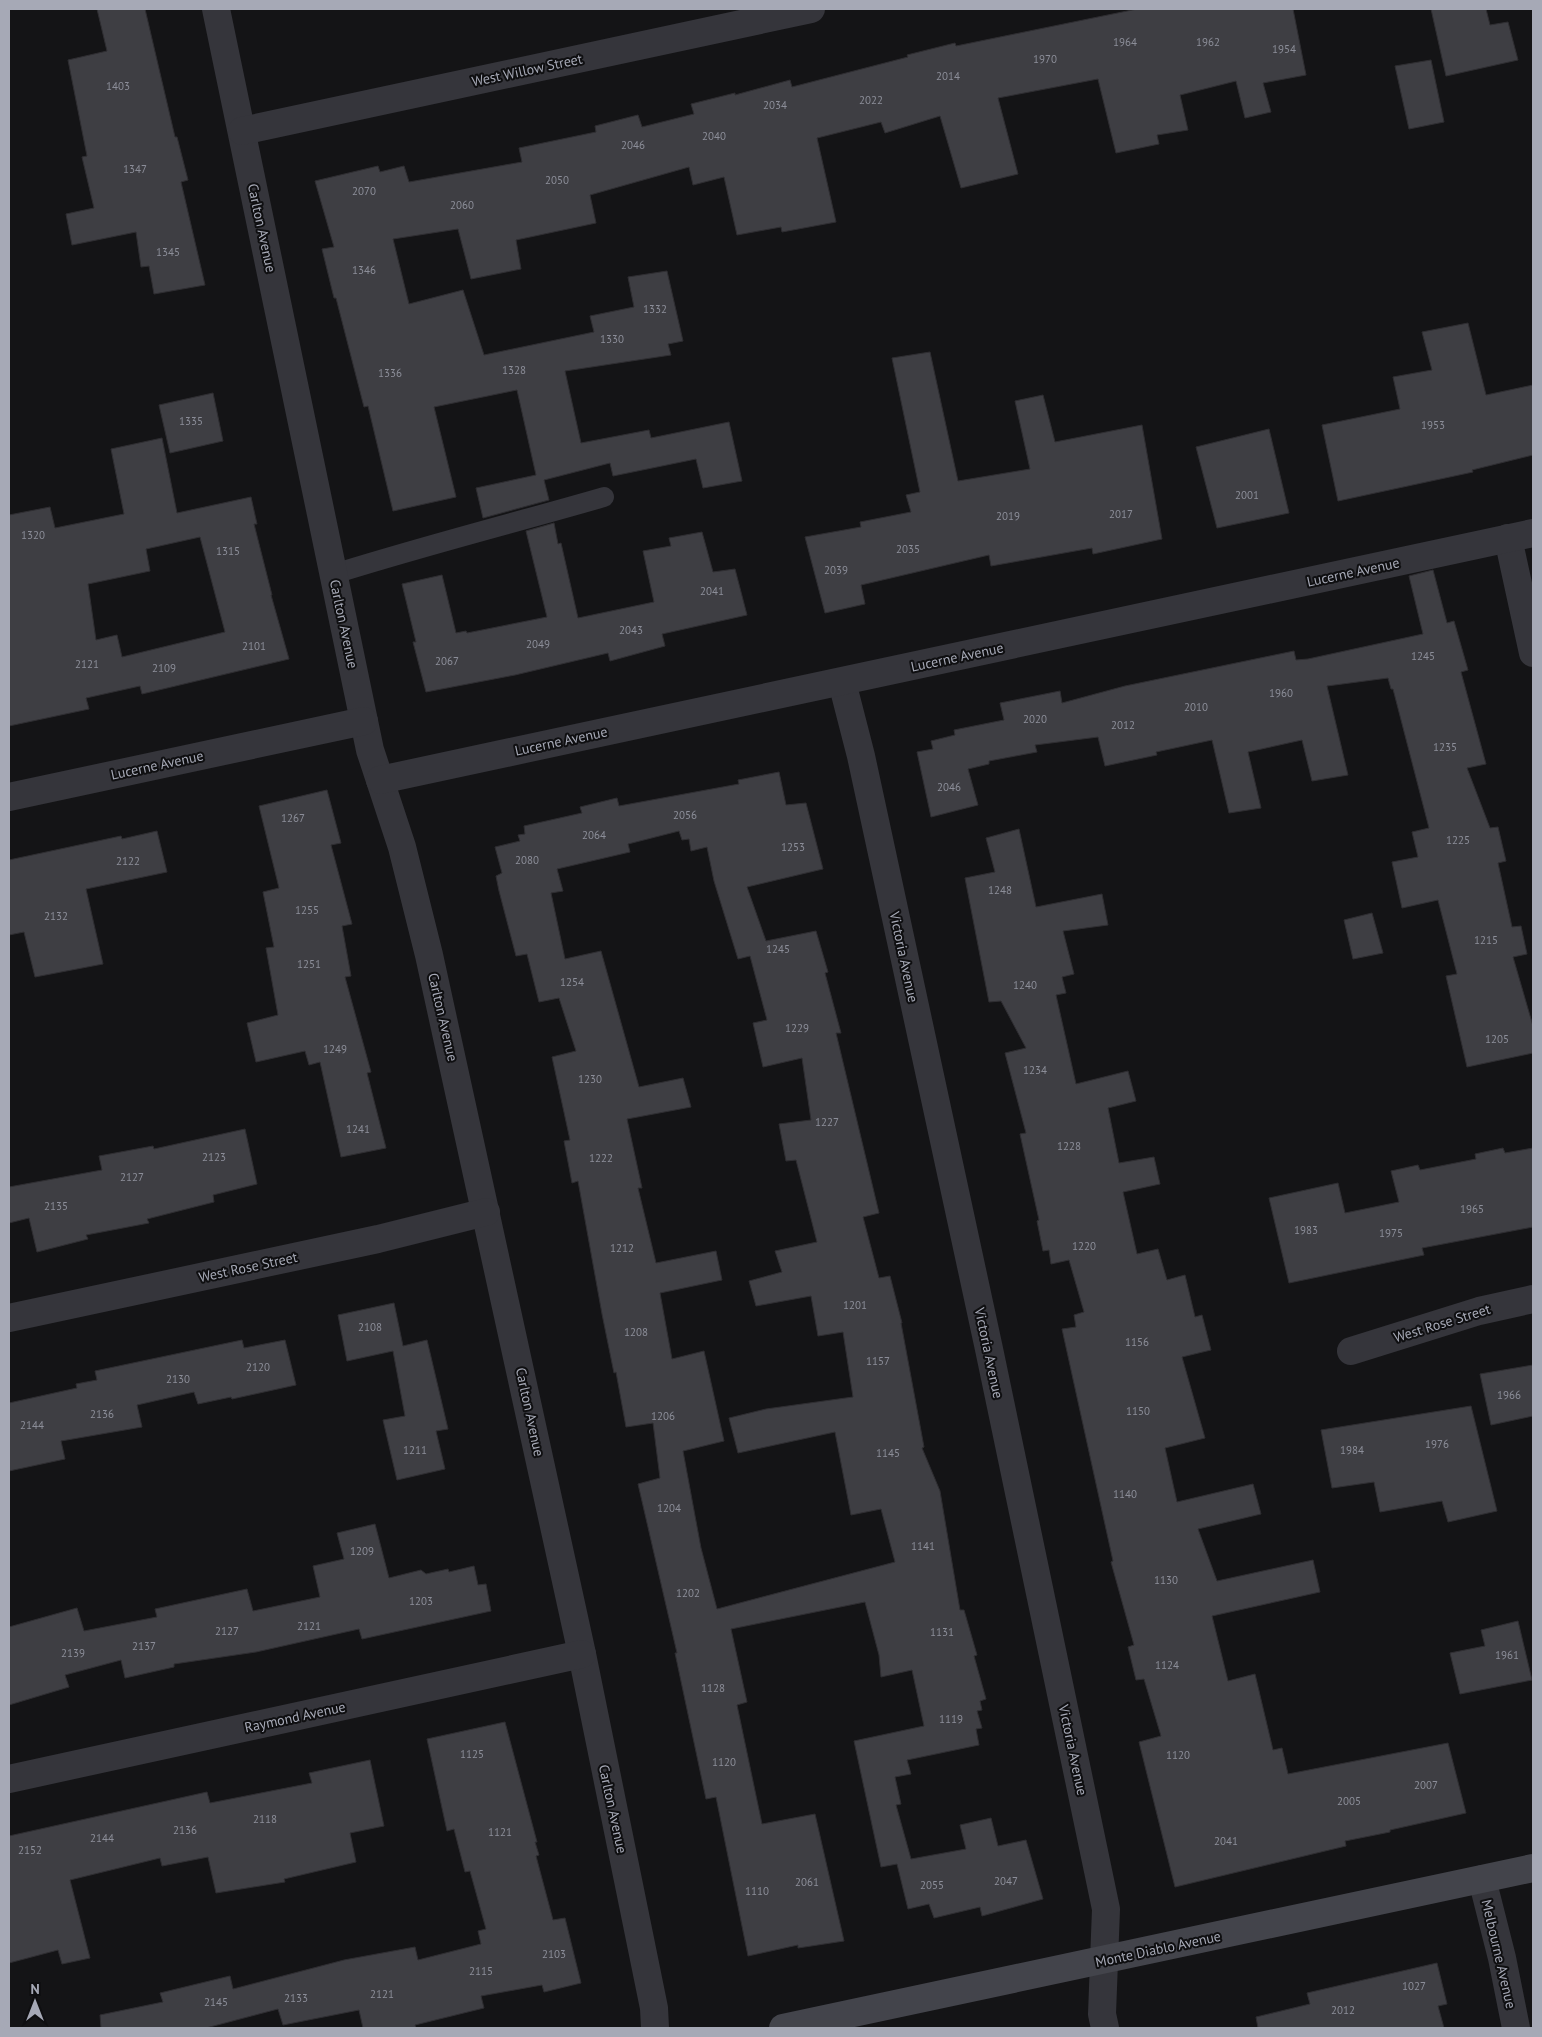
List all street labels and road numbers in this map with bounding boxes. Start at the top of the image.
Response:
street label: West Willow Street [470,49,584,91]
street label: Carlton Avenue [244,182,280,274]
street label: Lucerne Avenue [1305,553,1401,591]
street label: Carlton Avenue [326,578,362,670]
street label: Lucerne Avenue [909,638,1005,676]
street label: Lucerne Avenue [513,722,609,760]
street label: Lucerne Avenue [109,746,205,784]
street label: Victoria Avenue [885,909,922,1004]
street label: Carlton Avenue [424,971,462,1063]
street label: West Rose Street [197,1248,299,1286]
street label: West Rose Street [1391,1300,1493,1346]
street label: Victoria Avenue [970,1305,1007,1400]
street label: Carlton Avenue [512,1366,548,1458]
street label: Raymond Avenue [243,1698,347,1736]
street label: Victoria Avenue [1054,1702,1091,1797]
street label: Carlton Avenue [595,1763,631,1855]
street label: Melbourne Avenue [1478,1898,1520,2010]
street label: Monte Diablo Avenue [1094,1927,1222,1971]

